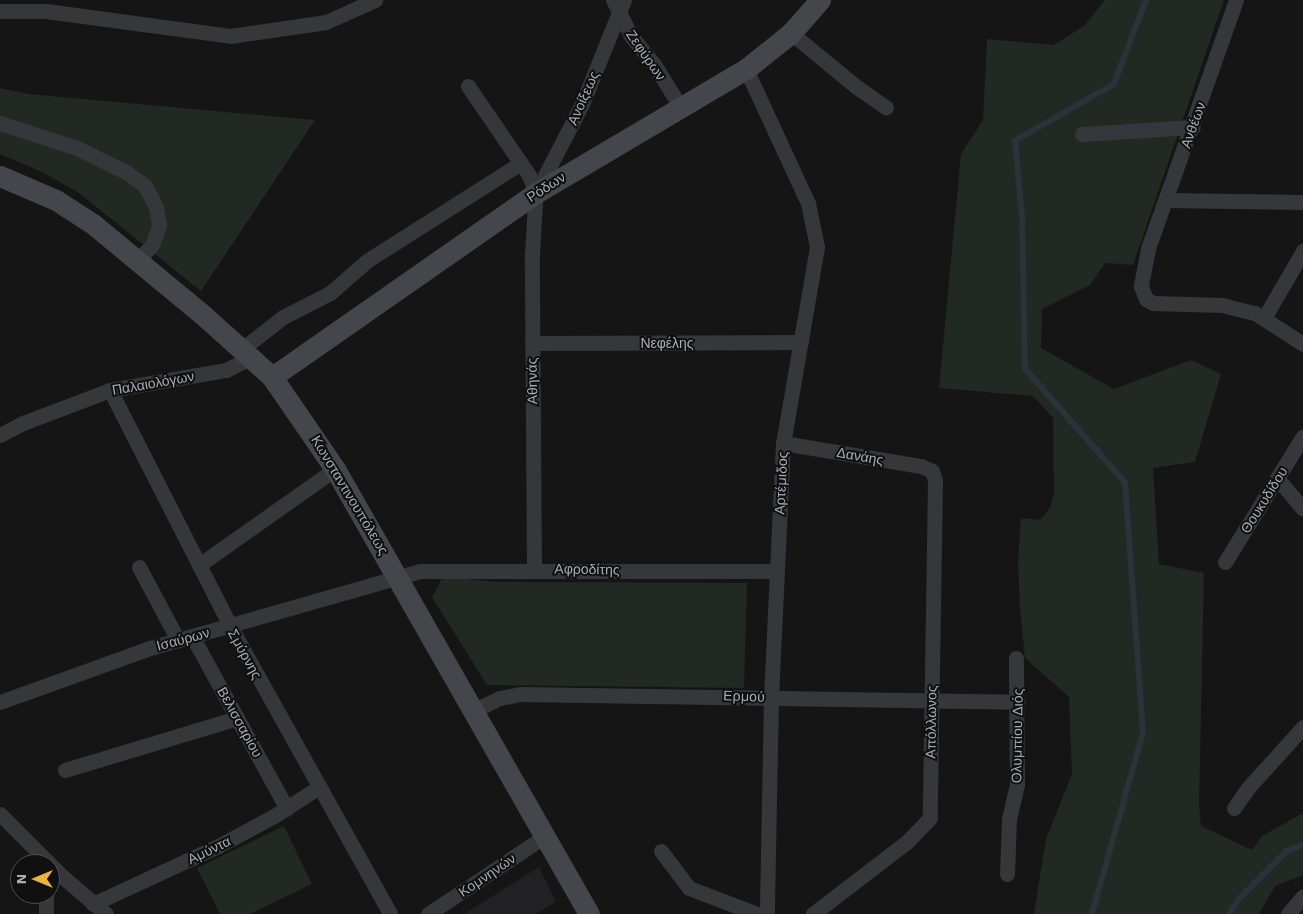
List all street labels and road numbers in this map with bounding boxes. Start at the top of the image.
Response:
street label: Ζεφύρων [623,27,669,83]
street label: Ανοίξεως [564,68,602,128]
street label: Ανθέων [1177,100,1209,150]
street label: Ρόδων [523,168,569,206]
street label: Νεφέλης [640,335,694,351]
street label: Αθηνάς [523,357,541,405]
street label: Παλαιολόγων [111,368,195,398]
street label: Κωνσταντινουπόλεως [308,432,392,558]
street label: Δανάης [835,444,885,468]
street label: Αρτέμιδος [771,451,791,515]
street label: Θουκυδίδου [1237,464,1291,536]
street label: Αφροδίτης [554,560,620,578]
street label: Ισαύρων [155,624,211,654]
street label: Σμύρνης [224,626,266,682]
street label: Βελισσαρίου [214,684,266,760]
street label: Απόλλωνος [922,685,940,759]
street label: Ερμού [723,687,765,705]
street label: Ολυμπίου Διός [1008,689,1026,783]
street label: Αμύντα [185,832,233,868]
street label: Κομνηνών [455,850,519,900]

